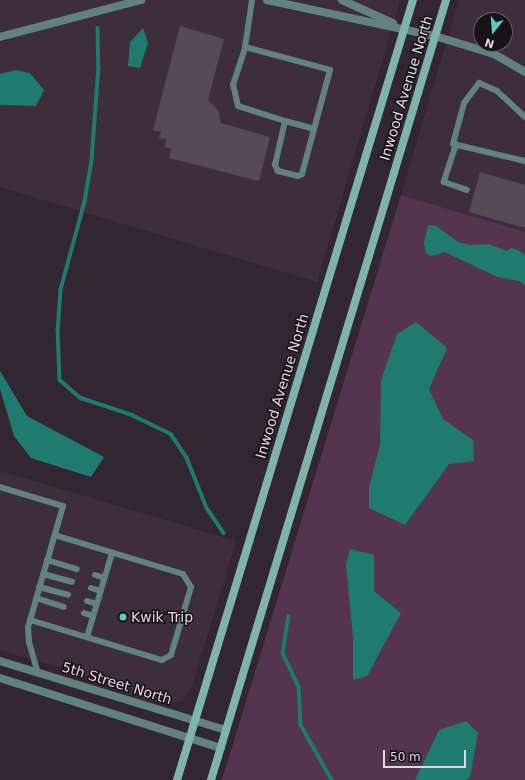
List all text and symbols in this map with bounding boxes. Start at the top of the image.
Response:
north arrow [473,12,513,52]
street label: Inwood Avenue North [376,14,436,162]
text: N [483,35,496,51]
street label: Inwood Avenue North [252,312,312,460]
place label: Kwik Trip [131,609,193,625]
marker: Kwik Trip [118,612,128,622]
street label: 5th Street North [60,658,174,708]
scale bar [385,742,468,768]
text: 50 m [390,750,421,764]

